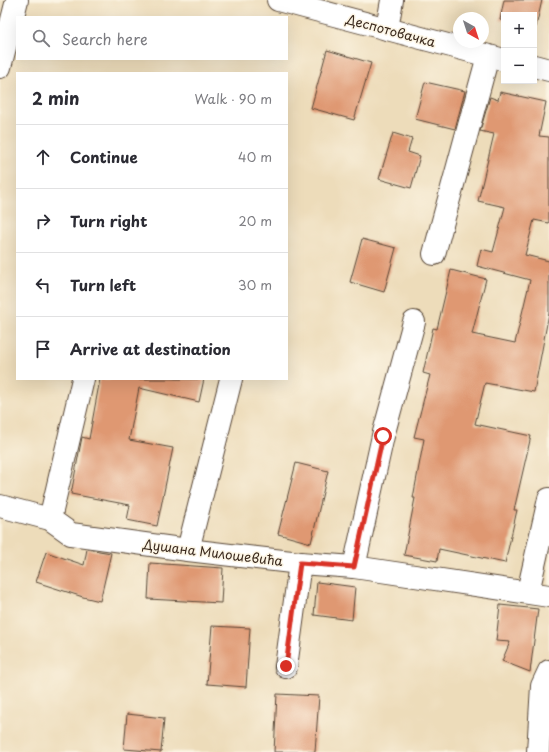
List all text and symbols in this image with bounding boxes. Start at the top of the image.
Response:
street label: Деспотовачка [343,9,438,51]
north arrow [453,12,489,48]
map controls [501,12,537,84]
button: + [501,12,537,48]
search box [16,16,288,60]
icon: search [30,27,52,49]
text: Search here [62,27,148,50]
button: − [501,48,537,84]
text: 2 min [32,85,79,111]
text: Walk · 90 m [195,89,272,108]
text: Continue [70,145,138,168]
icon: ahead [32,146,54,168]
text: 40 m [238,147,272,166]
text: Turn right [70,209,147,232]
icon: right [32,210,54,232]
text: 20 m [238,211,272,230]
text: Turn left [70,273,136,296]
icon: left [32,274,54,296]
text: 30 m [238,275,272,294]
text: Arrive at destination [70,337,231,360]
icon: arrive [32,338,54,360]
route start [374,427,392,445]
street label: Душана Милошевића [141,534,285,570]
route end [277,657,295,675]

